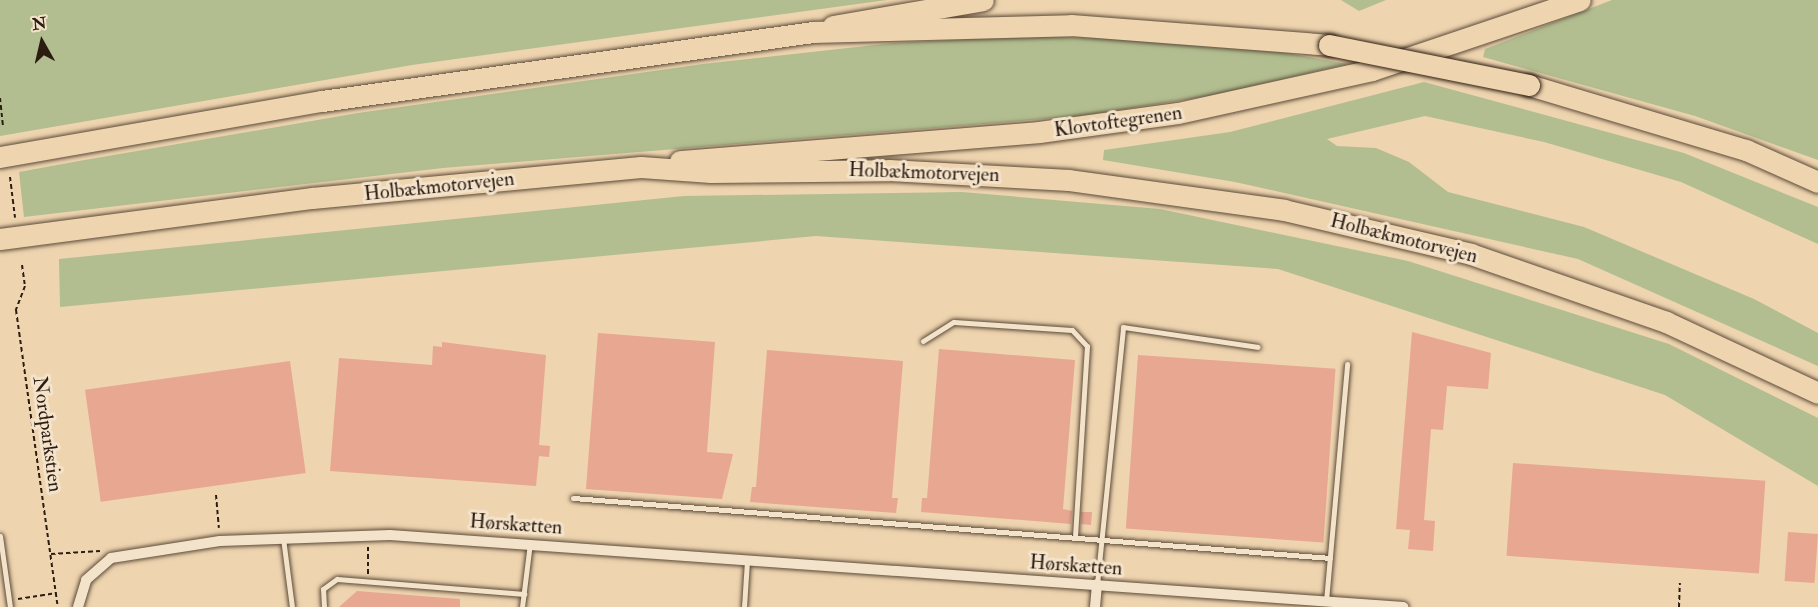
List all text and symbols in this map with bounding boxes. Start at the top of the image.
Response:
north arrow [12,12,72,72]
text: N [31,13,48,35]
street label: Klovtoftegrenen [1052,100,1184,142]
street label: Holbækmotorvejen [848,157,1000,187]
street label: Holbækmotorvejen [363,166,515,206]
street label: Holbækmotorvejen [1328,208,1480,268]
street label: Nordparkstien [28,375,68,493]
street label: Hørskætten [469,509,563,539]
street label: Hørskætten [1029,550,1123,580]

